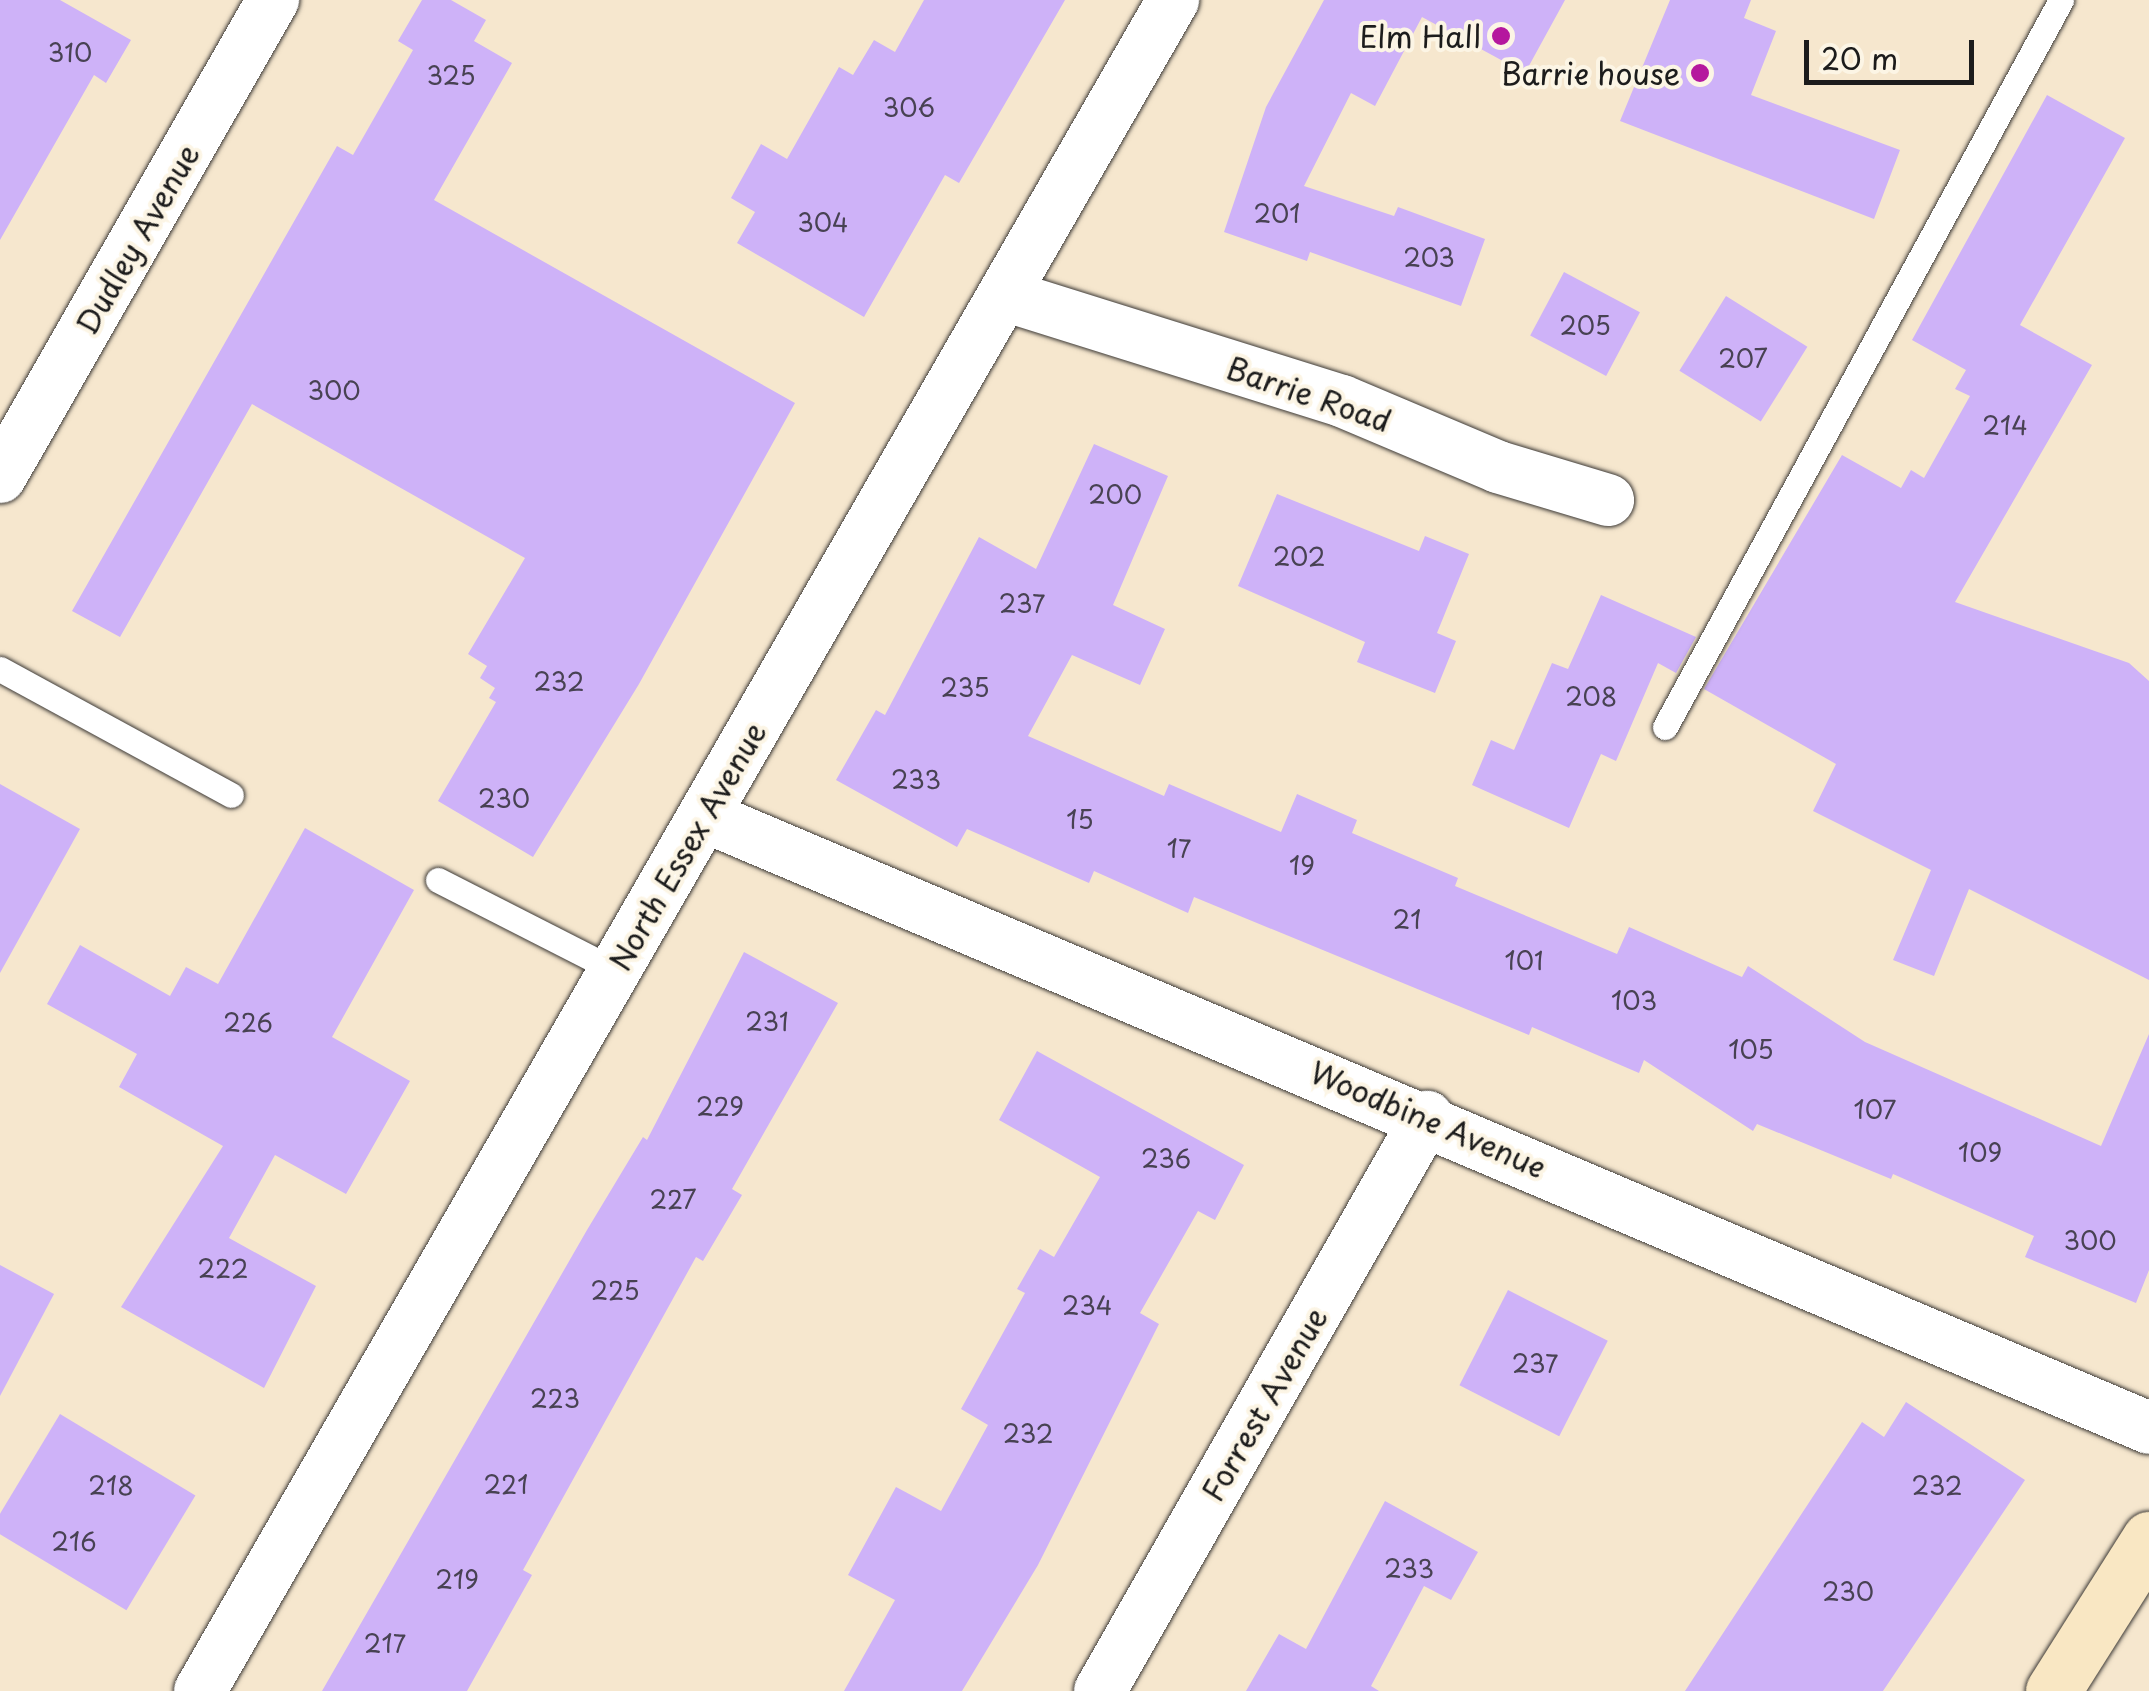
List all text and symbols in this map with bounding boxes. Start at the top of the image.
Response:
place label: Elm Hall [1359,18,1481,54]
scale bar [1809,20,1979,82]
marker: Elm Hall [1490,25,1512,47]
text: 20 m [1821,35,1898,80]
house number: 310 [48,37,92,67]
place label: Barrie house [1498,55,1680,91]
house number: 325 [426,60,476,90]
marker: Barrie house [1689,62,1711,84]
house number: 306 [883,92,935,122]
street label: Dudley Avenue [68,137,206,341]
house number: 201 [1254,198,1300,228]
house number: 304 [797,207,849,237]
house number: 203 [1403,242,1455,272]
house number: 205 [1559,310,1611,340]
house number: 207 [1718,343,1768,373]
street label: Barrie Road [1222,349,1396,439]
house number: 300 [307,375,361,405]
house number: 214 [1982,410,2028,440]
house number: 200 [1088,479,1142,509]
house number: 202 [1273,541,1325,571]
house number: 237 [999,588,1045,618]
house number: 232 [534,666,584,696]
house number: 235 [940,672,990,702]
house number: 208 [1565,681,1617,711]
street label: North Essex Avenue [600,714,774,978]
house number: 233 [891,764,941,794]
house number: 230 [478,783,530,813]
house number: 15 [1066,804,1094,834]
house number: 17 [1167,833,1191,863]
house number: 19 [1289,850,1315,880]
house number: 21 [1393,904,1421,934]
house number: 101 [1505,945,1543,975]
house number: 103 [1611,985,1657,1015]
house number: 231 [745,1006,789,1036]
house number: 226 [223,1007,273,1037]
house number: 105 [1728,1034,1774,1064]
street label: Woodbine Avenue [1305,1053,1551,1185]
house number: 229 [696,1091,744,1121]
house number: 107 [1854,1094,1896,1124]
house number: 109 [1958,1137,2002,1167]
house number: 236 [1141,1143,1191,1173]
house number: 227 [649,1184,697,1214]
house number: 300 [2063,1225,2117,1255]
house number: 222 [197,1253,249,1283]
house number: 225 [590,1275,640,1305]
house number: 234 [1062,1290,1112,1320]
street label: Forrest Avenue [1195,1302,1333,1506]
house number: 237 [1512,1348,1558,1378]
house number: 223 [530,1383,580,1413]
house number: 232 [1003,1418,1053,1448]
house number: 221 [484,1469,528,1499]
house number: 218 [88,1470,134,1500]
house number: 232 [1912,1470,1962,1500]
house number: 216 [51,1526,97,1556]
house number: 233 [1384,1553,1434,1583]
house number: 219 [435,1564,479,1594]
house number: 230 [1822,1576,1874,1606]
house number: 217 [364,1628,406,1658]

